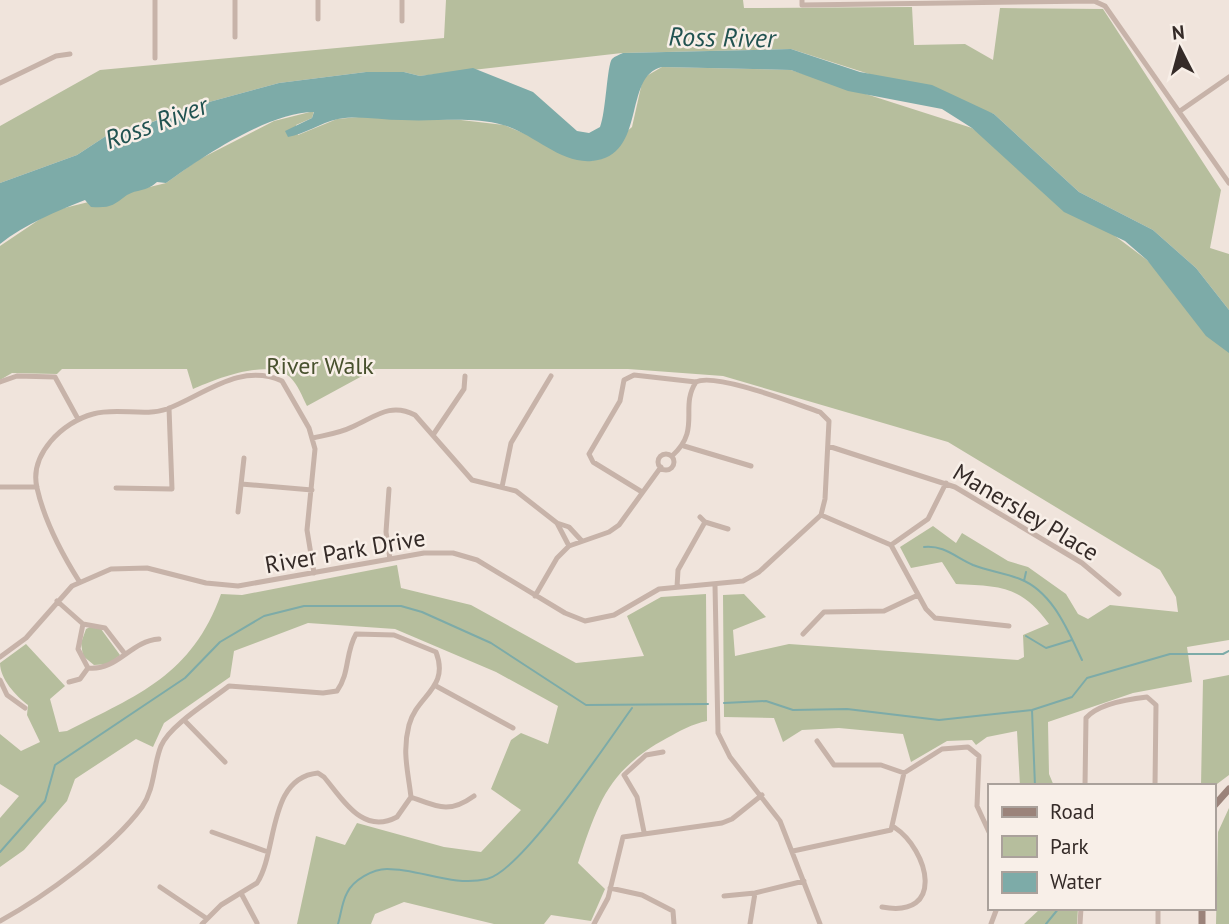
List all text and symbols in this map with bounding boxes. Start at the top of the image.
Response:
north arrow [1145,14,1215,84]
water label: Ross River [668,20,777,54]
text: N [1171,20,1186,45]
water label: Ross River [100,88,213,156]
park label: River Walk [266,350,374,381]
street label: Manersley Place [947,456,1105,568]
street label: River Park Drive [262,522,428,580]
legend [988,784,1215,910]
text: Road [1050,798,1094,825]
text: Park [1050,833,1089,860]
text: Water [1050,868,1102,895]

